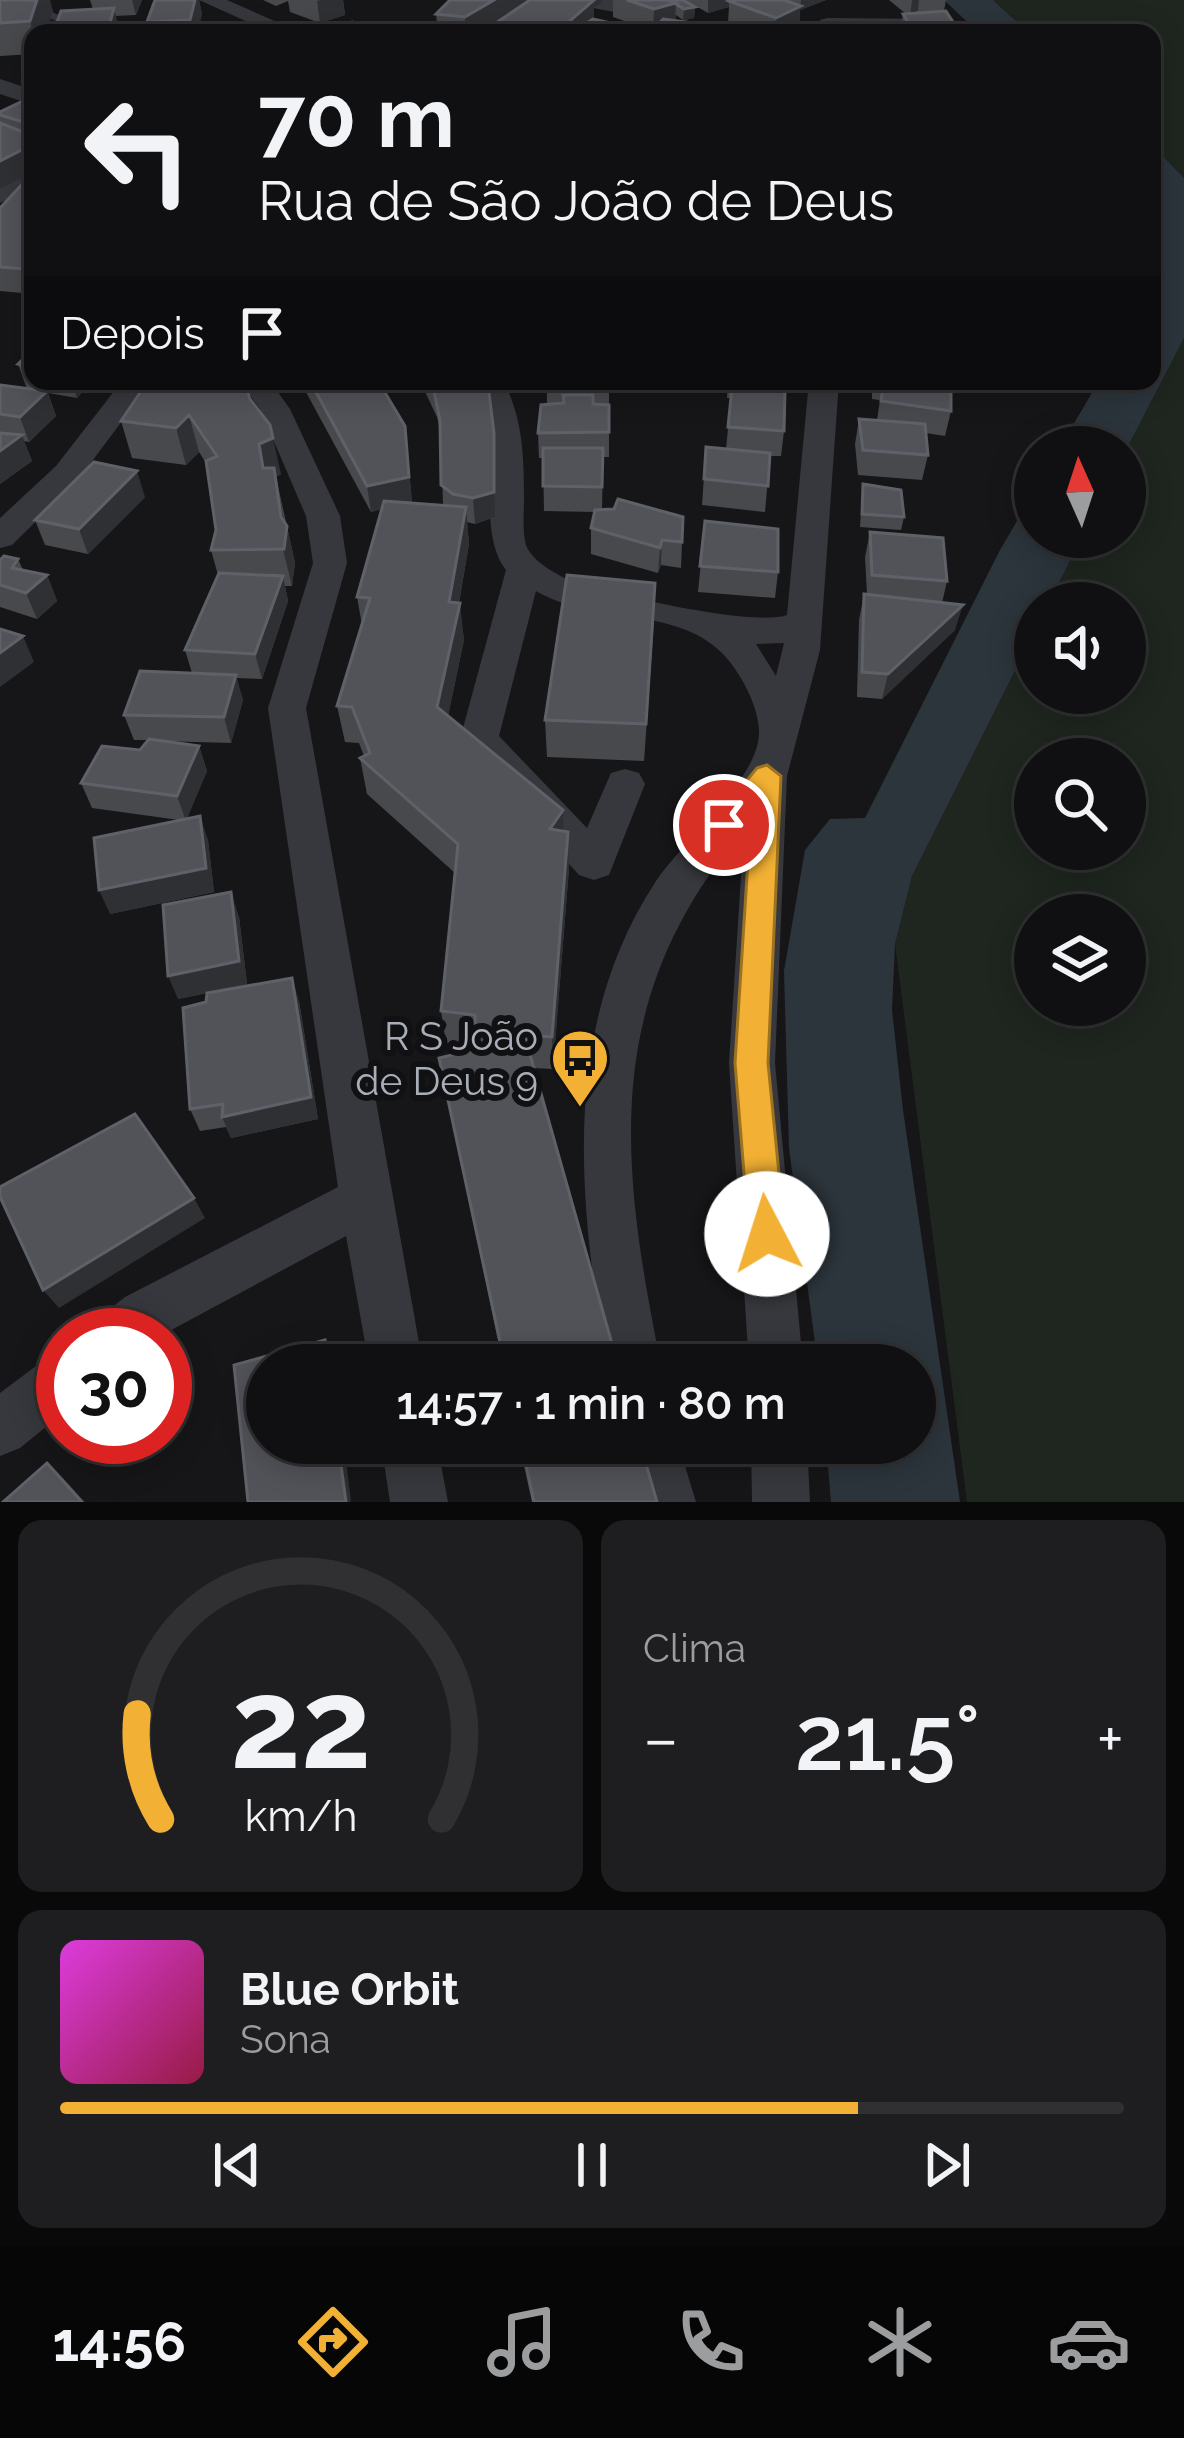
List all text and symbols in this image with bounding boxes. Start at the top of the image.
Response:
text: 70 m [258,68,455,167]
icon: left [60,72,216,228]
text: Rua de São João de Deus [258,169,894,233]
icon: arrive [229,300,295,366]
text: Depois [60,307,205,360]
north arrow [1014,426,1146,558]
map controls [1014,426,1146,1026]
button: sound [1014,582,1146,714]
button: search [1014,738,1146,870]
pin [673,774,775,876]
icon: arrive [691,792,757,858]
button: layers [1014,894,1146,1026]
place label: R S João de Deus 9 [355,1013,538,1104]
bus stop icon: R S João de Deus 9 [549,1027,611,1109]
position arrow [704,1171,830,1297]
speed limit sign: 30 [36,1308,192,1464]
text: 14:57 · 1 min · 80 m [397,1377,785,1430]
text: Clima [643,1625,746,1671]
text: 22 [230,1651,371,1797]
text: 21.5° [795,1685,980,1791]
text: − [643,1700,679,1777]
text: + [1097,1700,1124,1777]
text: km/h [244,1791,357,1841]
text: Blue Orbit [240,1963,459,2016]
text: Sona [240,2016,331,2062]
icon: previous [204,2132,270,2198]
icon: pause [559,2132,625,2198]
icon: next [914,2132,980,2198]
icon: directions [291,2300,375,2384]
icon: music [480,2300,564,2384]
icon: phone [669,2300,753,2384]
icon: climate [858,2300,942,2384]
icon: car [1047,2300,1131,2384]
text: 14:56 [53,2310,186,2374]

